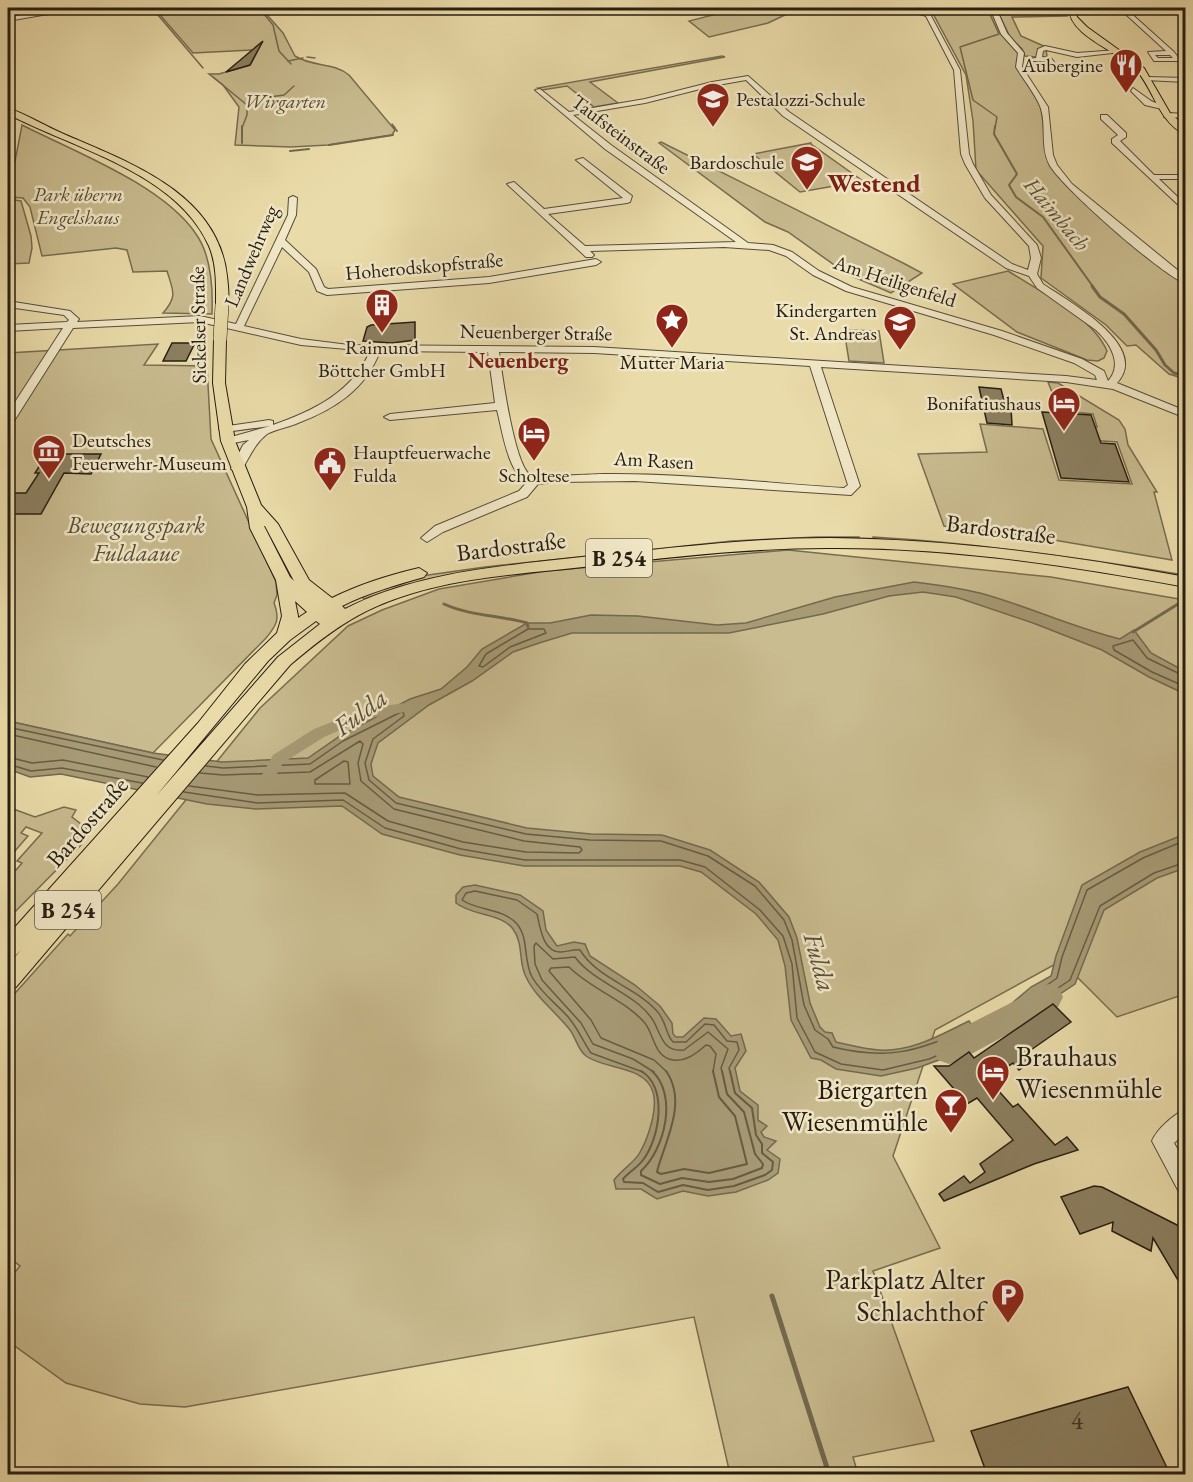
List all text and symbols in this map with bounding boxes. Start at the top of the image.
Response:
restaurant icon: Aubergine [1108,47,1144,94]
place label: Aubergine [1021,52,1103,78]
school or university icon: Pestalozzi-Schule [695,81,731,128]
place label: Pestalozzi-Schule [736,86,865,112]
park label: Wirgarten [244,88,326,114]
street label: Taufsteinstraße [566,88,676,180]
school or university icon: Bardoschule [789,144,825,191]
place label: Bardoschule [690,149,784,175]
district label: Westend [827,166,921,200]
water label: Haimbach [1017,170,1096,257]
park label: Park überm Engelshaus [33,181,123,230]
street label: Landwehrweg [218,201,284,311]
street label: Hoherodskopfstraße [344,246,504,286]
street label: Am Heiligenfeld [829,249,961,313]
street label: Sickelser Straße [184,266,212,384]
building icon: Raimund Böttcher GmbH [364,287,400,334]
place label: Kindergarten St. Andreas [775,297,877,346]
place icon: Mutter Maria [654,302,690,349]
school or university icon: Kindergarten St. Andreas [882,304,918,351]
street label: Neuenberger Straße [459,318,613,346]
place label: Raimund Böttcher GmbH [318,334,446,383]
district label: Neuenberg [467,346,570,375]
place label: Mutter Maria [620,349,724,375]
hotel icon: Bonifatiushaus [1046,385,1082,432]
place label: Bonifatiushaus [927,390,1041,416]
hotel icon: Scholtese [516,415,552,462]
place label: Deutsches Feuerwehr-Museum [72,427,227,476]
museum icon: Deutsches Feuerwehr-Museum [31,433,67,480]
place label: Hauptfeuerwache Fulda [353,439,491,488]
public building icon: Hauptfeuerwache Fulda [312,445,348,492]
street label: Am Rasen [612,445,695,475]
place label: Scholtese [499,462,569,488]
street label: Bardostraße [944,507,1058,551]
park label: Bewegungspark Fuldaaue [66,509,205,568]
street label: Bardostraße [454,524,568,568]
road number: B 254 [586,539,652,577]
water label: Fulda [325,681,394,744]
street label: Bardostraße [39,770,135,874]
road number: B 254 [35,891,101,929]
water label: Fulda [796,928,844,995]
place label: Brauhaus Wiesenmühle [1016,1038,1162,1106]
hotel icon: Brauhaus Wiesenmühle [975,1054,1011,1101]
place label: Biergarten Wiesenmühle [782,1071,928,1139]
bar icon: Biergarten Wiesenmühle [933,1087,969,1134]
place label: Parkplatz Alter Schlachthof [825,1261,988,1329]
parking icon: Parkplatz Alter Schlachthof [990,1277,1026,1324]
house number: 4 [1071,1403,1084,1437]

